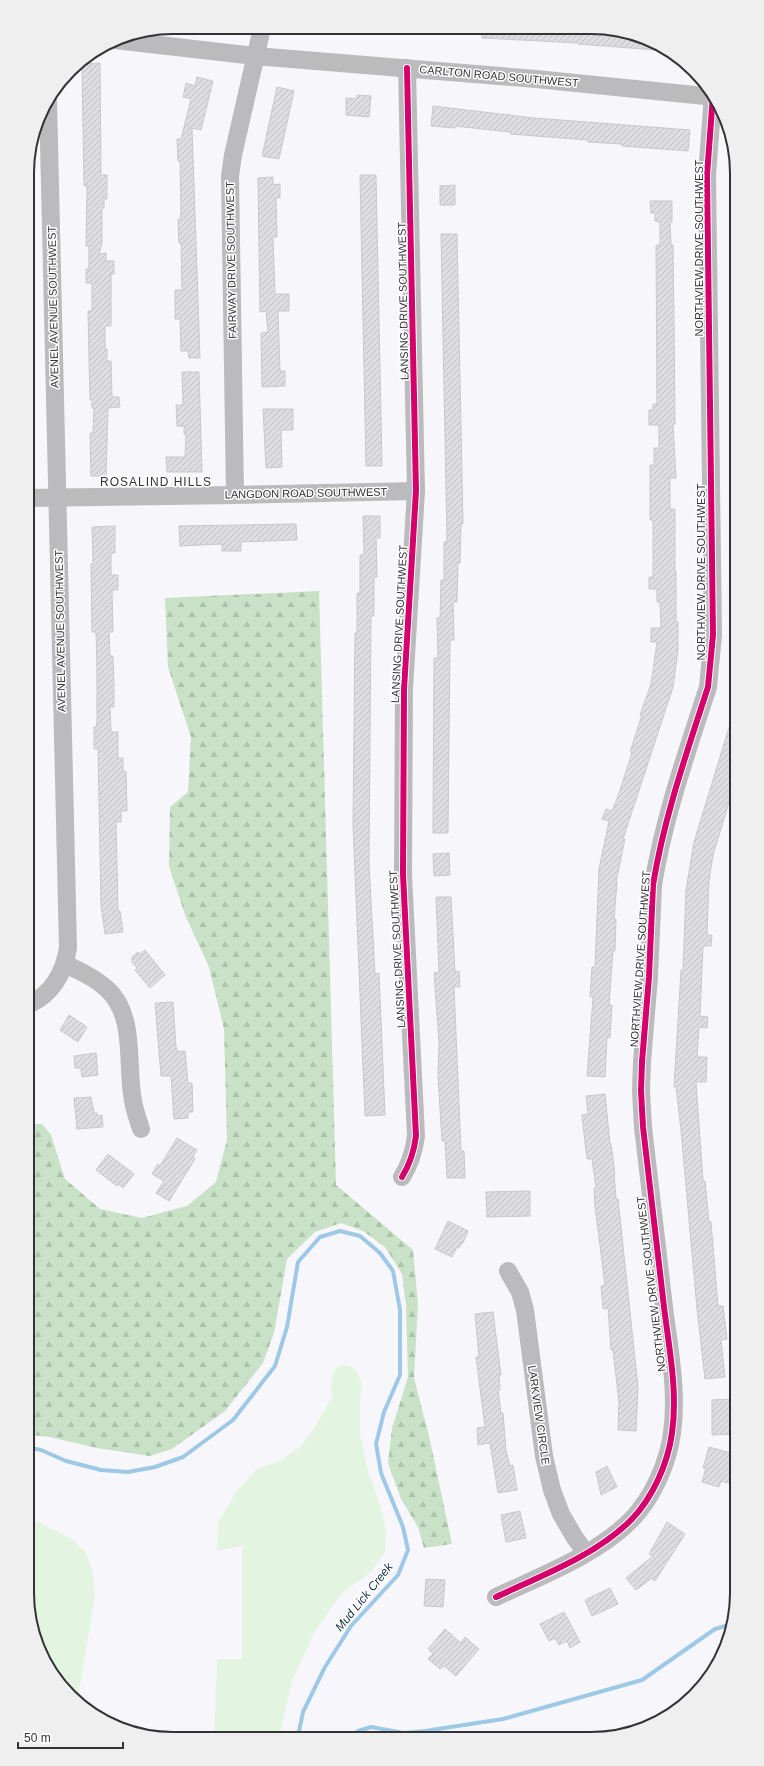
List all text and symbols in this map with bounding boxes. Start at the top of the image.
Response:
street label: CARLTON ROAD SOUTHWEST [419,63,579,89]
street label: NORTHVIEW DRIVE SOUTHWEST [693,159,705,337]
street label: FAIRWAY DRIVE SOUTHWEST [224,181,238,339]
street label: LANSING DRIVE SOUTHWEST [396,221,410,380]
street label: AVENEL AVENUE SOUTHWEST [46,225,60,388]
district label: ROSALIND HILLS [100,475,212,489]
street label: NORTHVIEW DRIVE SOUTHWEST [695,483,707,661]
street label: LANGDON ROAD SOUTHWEST [225,486,388,500]
street label: LANSING DRIVE SOUTHWEST [389,544,409,703]
street label: AVENEL AVENUE SOUTHWEST [53,549,67,712]
street label: LANSING DRIVE SOUTHWEST [387,869,407,1028]
street label: NORTHVIEW DRIVE SOUTHWEST [628,870,652,1048]
street label: NORTHVIEW DRIVE SOUTHWEST [634,1195,668,1373]
street label: LARKVIEW CIRCLE [526,1365,552,1465]
water label: Mud Lick Creek [332,1559,396,1634]
scale bar [18,1724,123,1750]
text: 50 m [24,1731,51,1745]

